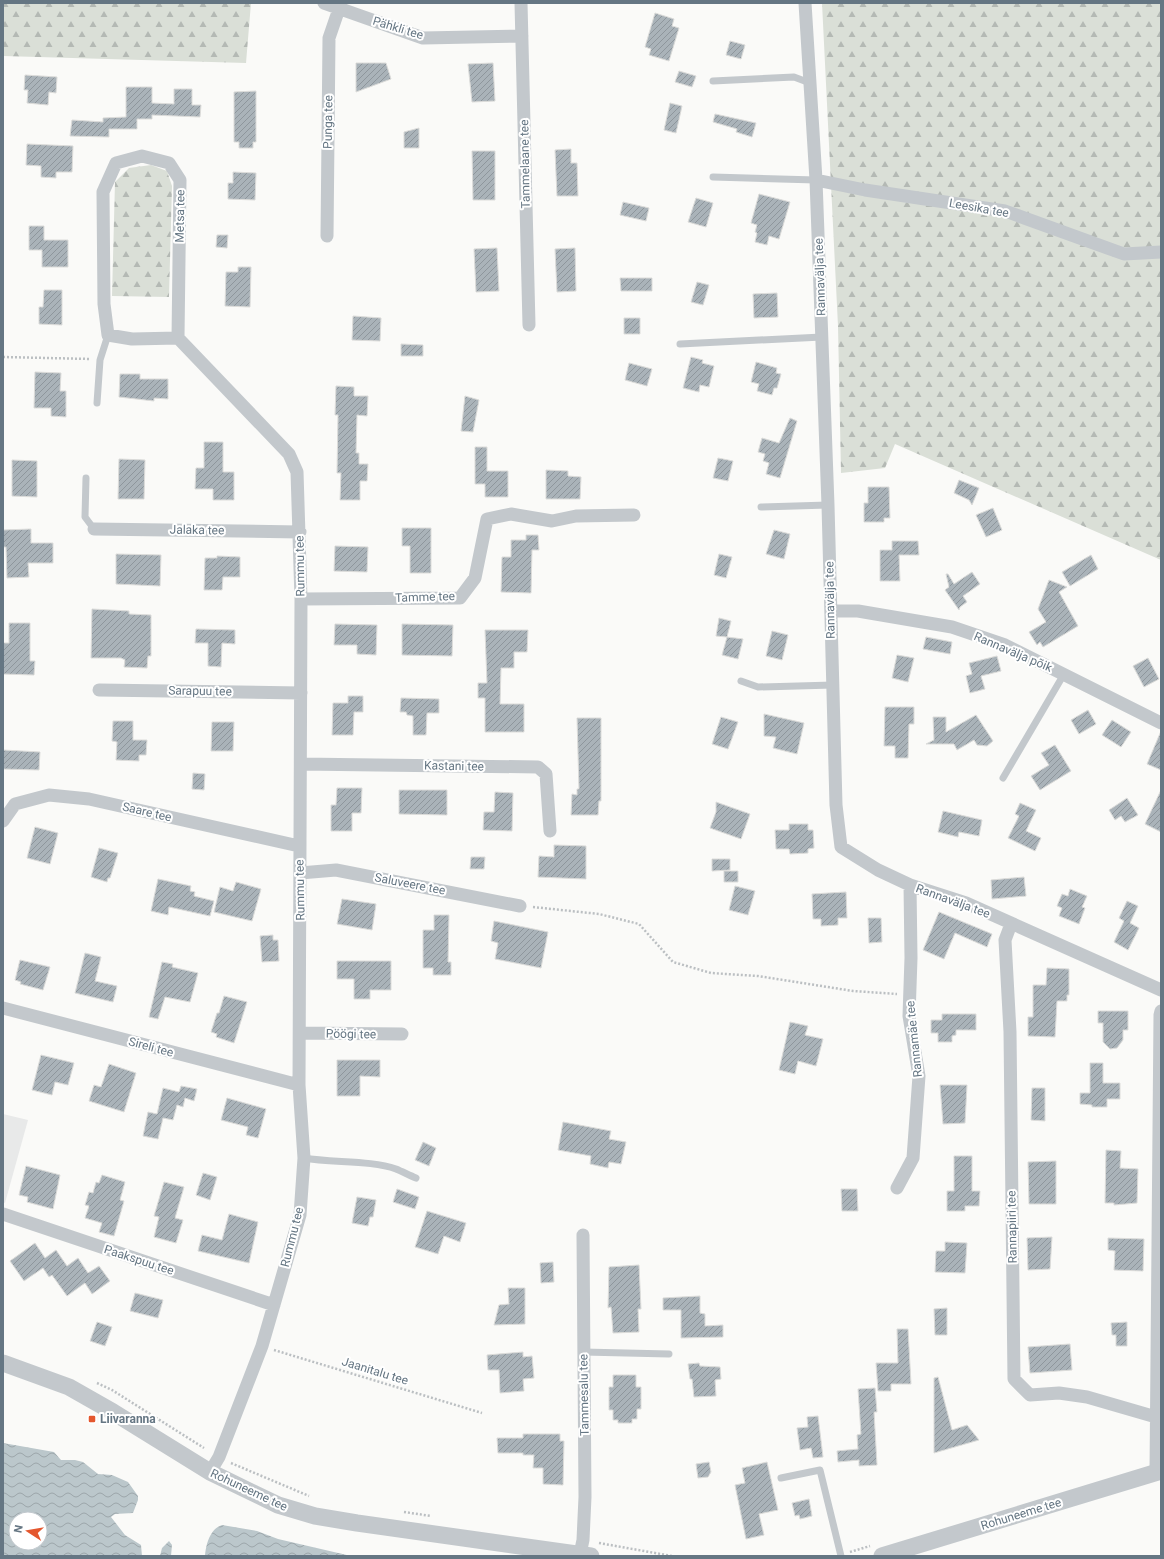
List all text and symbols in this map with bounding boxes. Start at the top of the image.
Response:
street label: Pähkli tee [371,14,425,42]
street label: Punga tee [321,95,335,149]
street label: Tammelaane tee [517,119,533,209]
street label: Metsa tee [173,189,187,243]
street label: Leesika tee [948,196,1010,220]
street label: Rannavälja tee [812,238,828,316]
street label: Jalaka tee [169,523,225,537]
street label: Rummu tee [292,535,308,597]
street label: Rannavälja tee [822,561,838,639]
street label: Tamme tee [395,589,455,605]
street label: Rannavälja põik [972,629,1055,675]
street label: Sarapuu tee [168,683,232,699]
street label: Kastani tee [424,758,484,774]
street label: Saare tee [121,800,173,824]
street label: Rummu tee [292,859,308,921]
street label: Saluveere tee [374,870,446,898]
street label: Rannavälja tee [914,881,992,921]
street label: Rannamäe tee [903,1000,925,1078]
street label: Pöögi tee [326,1027,376,1041]
street label: Sireli tee [127,1034,175,1060]
street label: Rannapiiri tee [1004,1190,1020,1264]
street label: Rummu tee [278,1206,306,1268]
street label: Paakspuu tee [102,1242,176,1278]
street label: Jaanitalu tee [340,1354,410,1388]
street label: Tammesalu tee [576,1354,592,1436]
place label: Liivaranna [100,1412,156,1426]
marker: Liivaranna [87,1414,97,1424]
street label: Rohuneeme tee [208,1466,290,1514]
street label: Rohuneeme tee [979,1495,1063,1533]
north arrow [8,1511,48,1551]
text: N [12,1524,26,1534]

